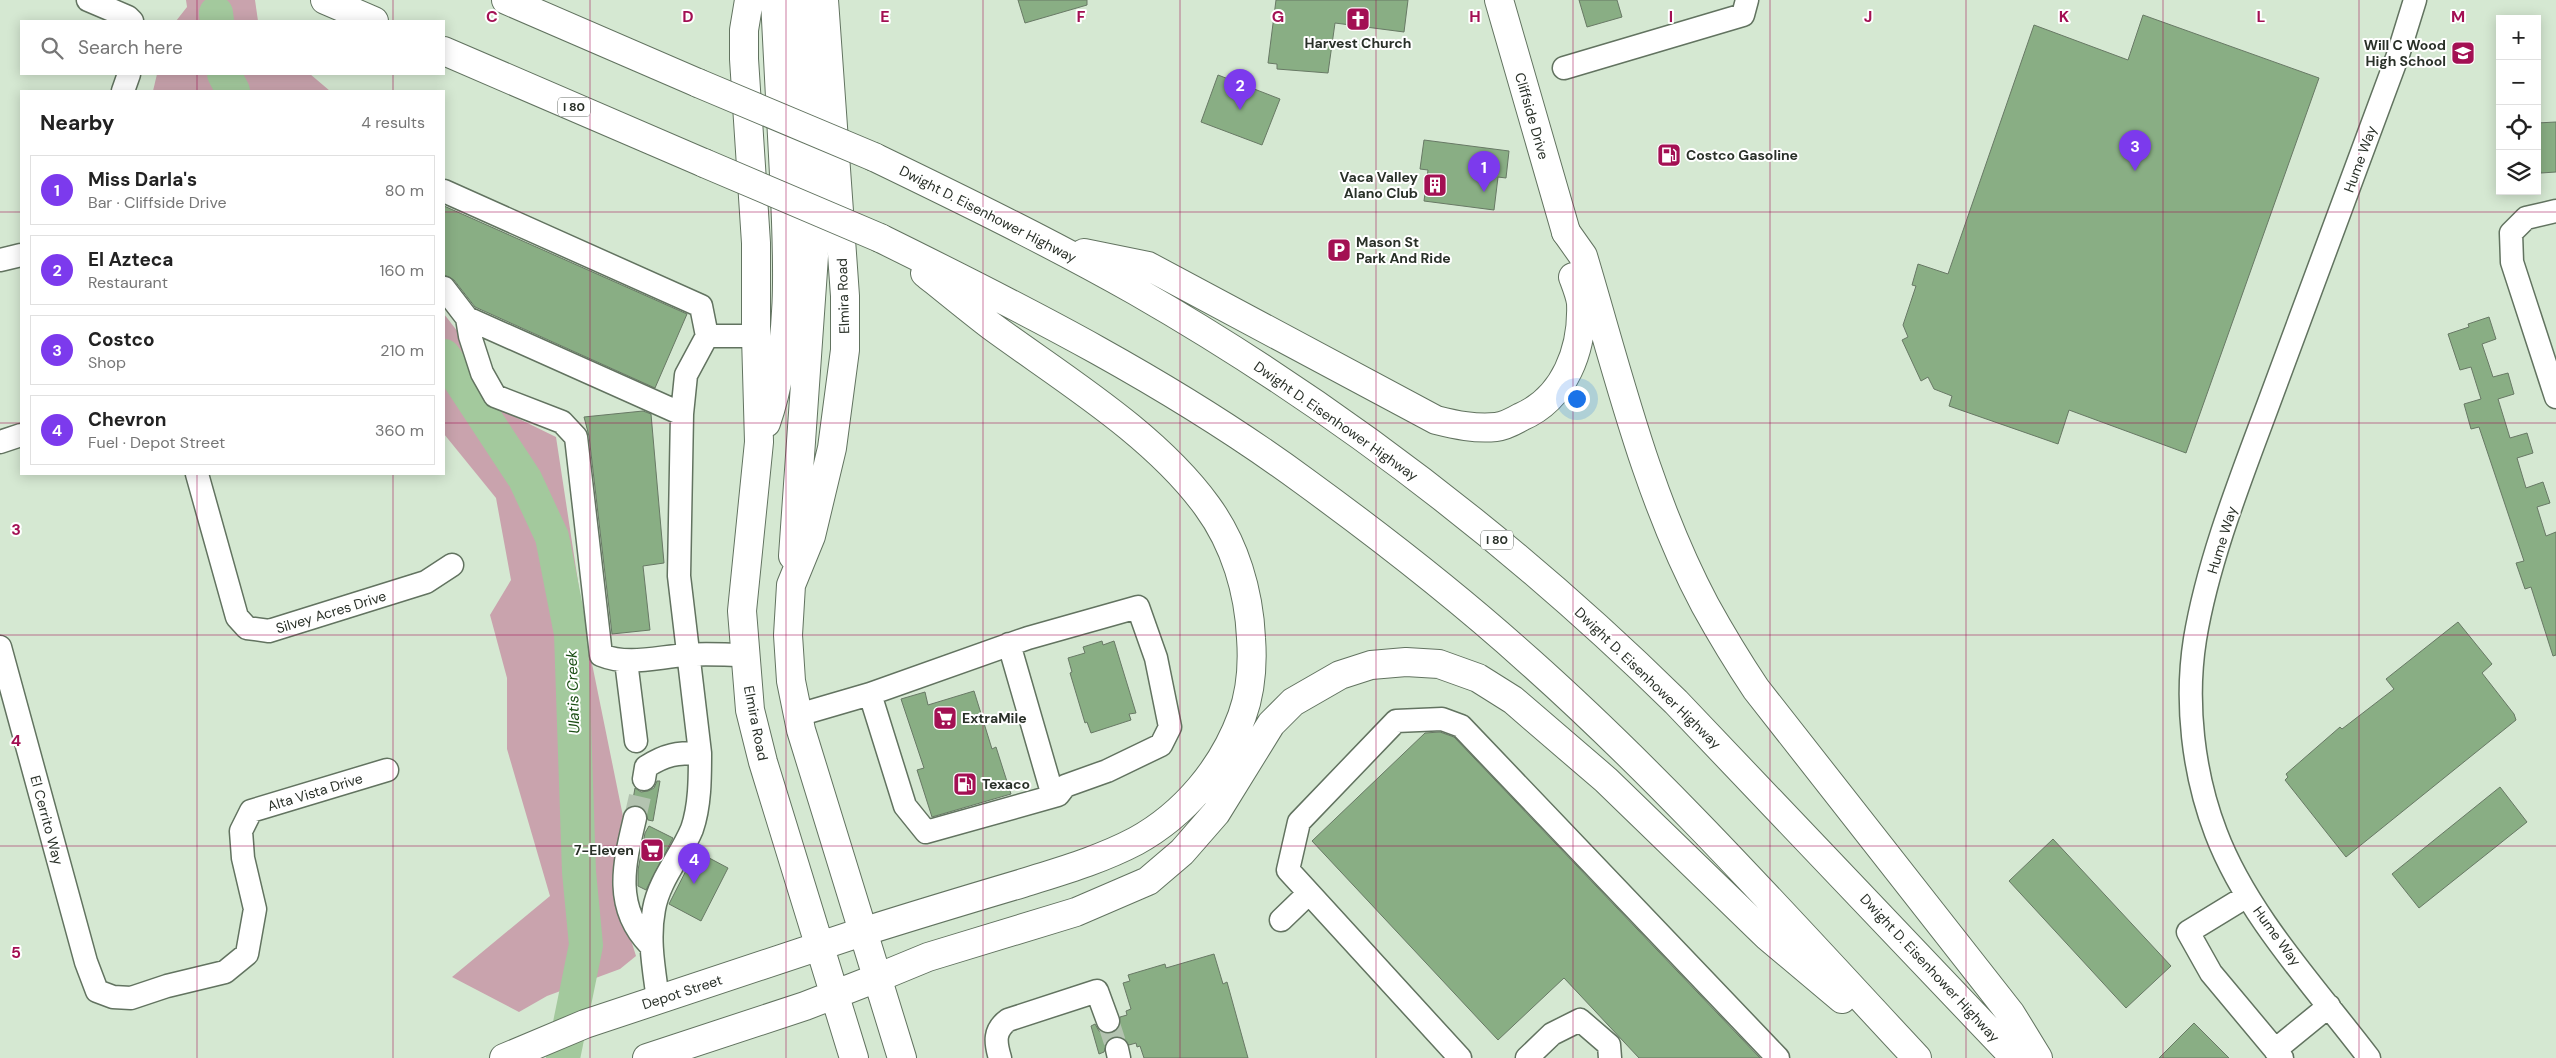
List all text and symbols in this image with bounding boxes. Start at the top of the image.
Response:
text: C [486,6,498,27]
text: D [682,6,694,27]
text: E [880,6,890,27]
text: F [1077,6,1086,27]
text: G [1272,6,1284,27]
church icon: Harvest Church [1345,6,1371,32]
text: H [1469,6,1481,27]
text: I [1669,6,1673,27]
text: J [1864,6,1872,27]
text: K [2059,6,2070,27]
text: L [2257,6,2266,27]
text: M [2451,6,2465,27]
map controls [2496,15,2541,195]
button: + [2496,15,2541,60]
search box [20,20,445,75]
icon: search [38,34,66,62]
place label: Harvest Church [1305,34,1411,52]
text: Search here [78,35,183,60]
place label: Will C Wood High School [2364,36,2446,70]
school or university icon: Will C Wood High School [2450,40,2476,66]
button: − [2496,60,2541,105]
pin: 2 [1224,69,1256,110]
street label: Cliffside Drive [1511,70,1553,162]
road number: I 80 [558,98,590,116]
button: locate [2496,105,2541,150]
text: Nearby [40,109,114,137]
text: 4 results [361,112,425,133]
street label: Hume Way [2340,123,2380,195]
pin: 3 [2119,130,2151,171]
fuel station icon: Costco Gasoline [1656,142,1682,168]
place label: Costco Gasoline [1686,146,1798,164]
button: layers [2496,150,2541,195]
pin: 1 [1468,151,1500,192]
street label: Dwight D. Eisenhower Highway [896,161,1080,267]
text: Miss Darla's [88,167,197,192]
place label: Vaca Valley Alano Club [1340,168,1419,202]
building icon: Vaca Valley Alano Club [1422,172,1448,198]
text: 1 [54,180,60,201]
text: 80 m [385,180,424,201]
text: Bar · Cliffside Drive [88,192,227,213]
place label: Mason St Park And Ride [1356,233,1451,267]
parking icon: Mason St Park And Ride [1326,237,1352,263]
text: El Azteca [88,247,174,272]
street label: Elmira Road [833,258,853,334]
text: 2 [52,260,62,281]
text: 160 m [380,260,424,281]
text: Restaurant [88,272,168,293]
text: Costco [88,327,155,352]
text: 3 [52,340,62,361]
text: 210 m [380,340,424,361]
text: Shop [88,352,126,373]
street label: Dwight D. Eisenhower Highway [1250,357,1422,485]
your location [1564,386,1590,412]
text: Chevron [88,407,167,432]
text: 4 [52,420,62,441]
text: 360 m [375,420,424,441]
text: Fuel · Depot Street [88,432,225,453]
street label: Hume Way [2203,504,2241,576]
text: 3 [11,519,21,540]
road number: I 80 [1481,530,1513,550]
street label: Silvey Acres Drive [274,587,388,637]
street label: Dwight D. Eisenhower Highway [1571,603,1725,753]
water label: Ulatis Creek [562,650,584,734]
street label: Elmira Road [740,684,772,762]
supermarket icon: ExtraMile [932,705,958,731]
place label: ExtraMile [962,709,1027,727]
text: 4 [11,730,21,751]
street label: Alta Vista Drive [265,769,365,815]
fuel station icon: Texaco [952,771,978,797]
street label: El Cerrito Way [26,773,68,867]
place label: Texaco [982,775,1030,793]
supermarket icon: 7-Eleven [639,837,665,863]
place label: 7-Eleven [574,841,634,859]
pin: 4 [678,843,710,884]
street label: Dwight D. Eisenhower Highway [1856,890,2004,1046]
street label: Hume Way [2249,902,2305,970]
text: 5 [11,942,21,963]
street label: Depot Street [640,971,724,1013]

